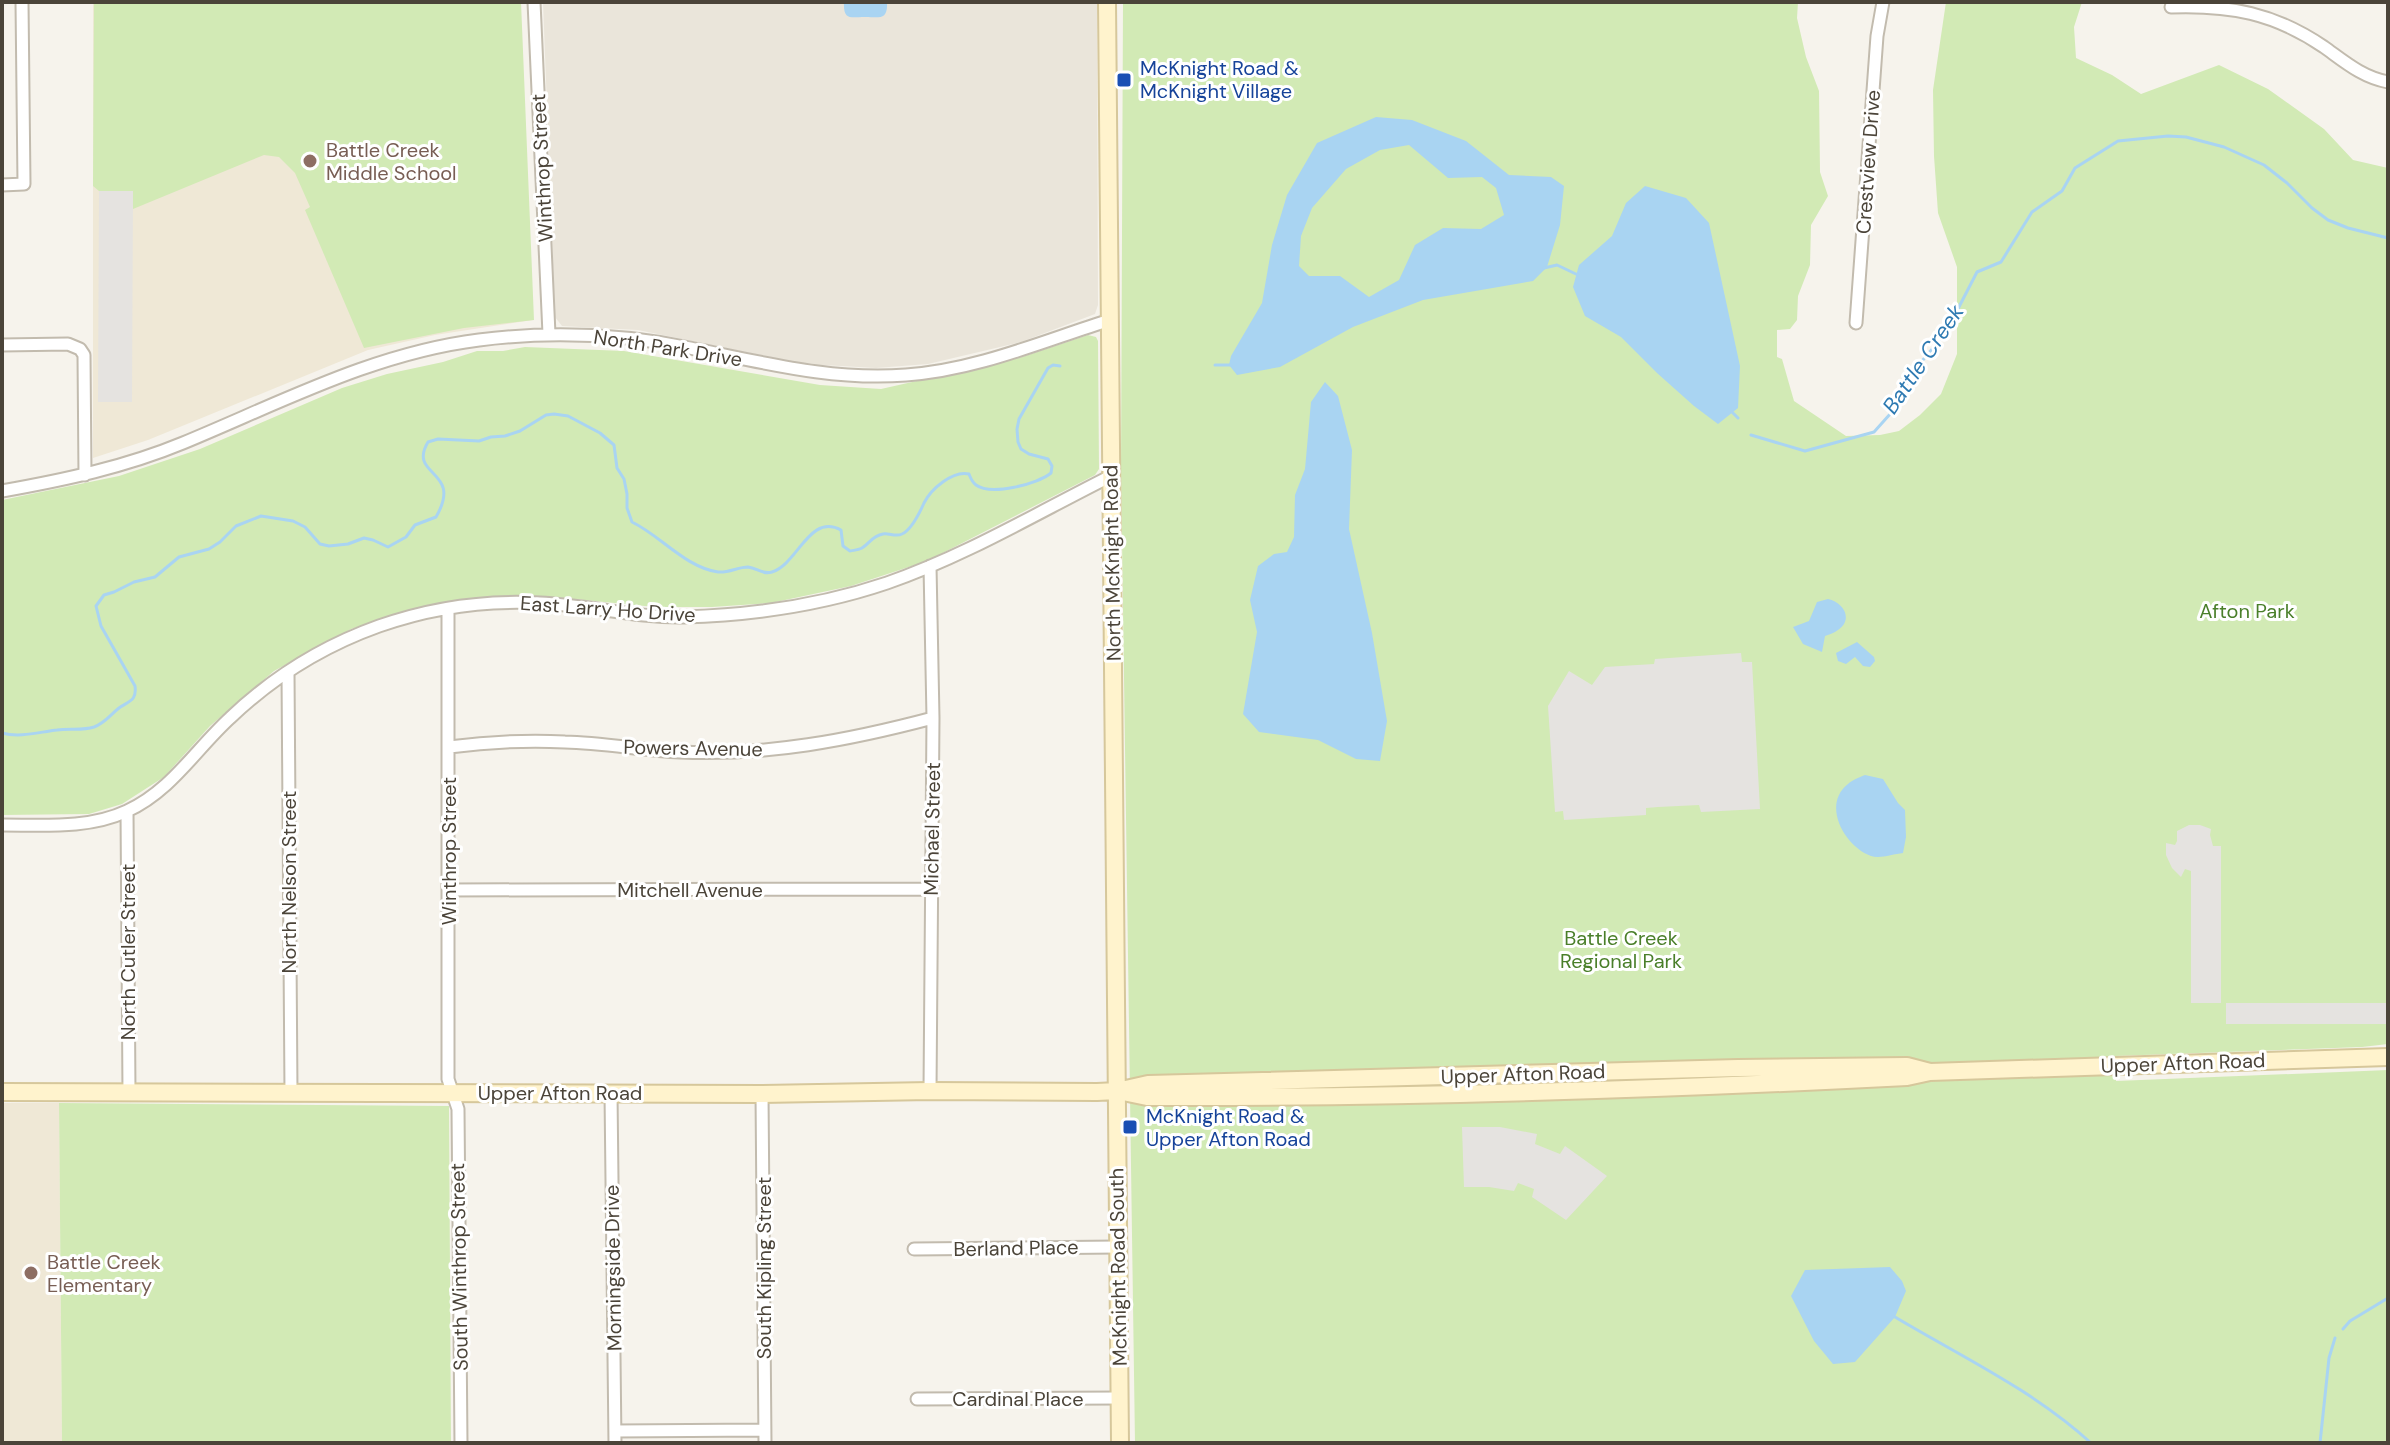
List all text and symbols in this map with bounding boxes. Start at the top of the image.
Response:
place label: McKnight Road & McKnight Village [1140,55,1299,104]
marker: McKnight Road & McKnight Village [1115,71,1133,89]
street label: Crestview Drive [1850,89,1886,235]
street label: Winthrop Street [525,93,559,243]
place label: Battle Creek Middle School [326,137,457,186]
marker: Battle Creek Middle School [301,152,319,170]
water label: Battle Creek [1876,298,1971,419]
street label: North Park Drive [592,323,744,373]
street label: North McKnight Road [1097,465,1127,661]
street label: East Larry Ho Drive [519,590,697,628]
park label: Afton Park [2199,598,2295,624]
street label: Powers Avenue [623,734,763,762]
street label: Michael Street [918,762,946,896]
street label: Winthrop Street [436,777,462,925]
street label: North Nelson Street [276,790,302,973]
street label: North Cutler Street [115,864,141,1040]
street label: Mitchell Avenue [617,877,763,903]
park label: Battle Creek Regional Park [1560,925,1682,974]
street label: Upper Afton Road [2100,1047,2266,1079]
street label: Upper Afton Road [1440,1058,1606,1090]
street label: Upper Afton Road [478,1080,642,1106]
place label: McKnight Road & Upper Afton Road [1146,1103,1311,1152]
marker: McKnight Road & Upper Afton Road [1121,1118,1139,1136]
street label: South Winthrop Street [444,1163,474,1371]
street label: McKnight Road South [1103,1168,1133,1366]
street label: South Kipling Street [751,1177,777,1359]
street label: Morningside Drive [599,1185,627,1351]
street label: Berland Place [953,1234,1079,1262]
place label: Battle Creek Elementary [47,1249,161,1298]
marker: Battle Creek Elementary [22,1264,40,1282]
street label: Cardinal Place [952,1386,1084,1412]

